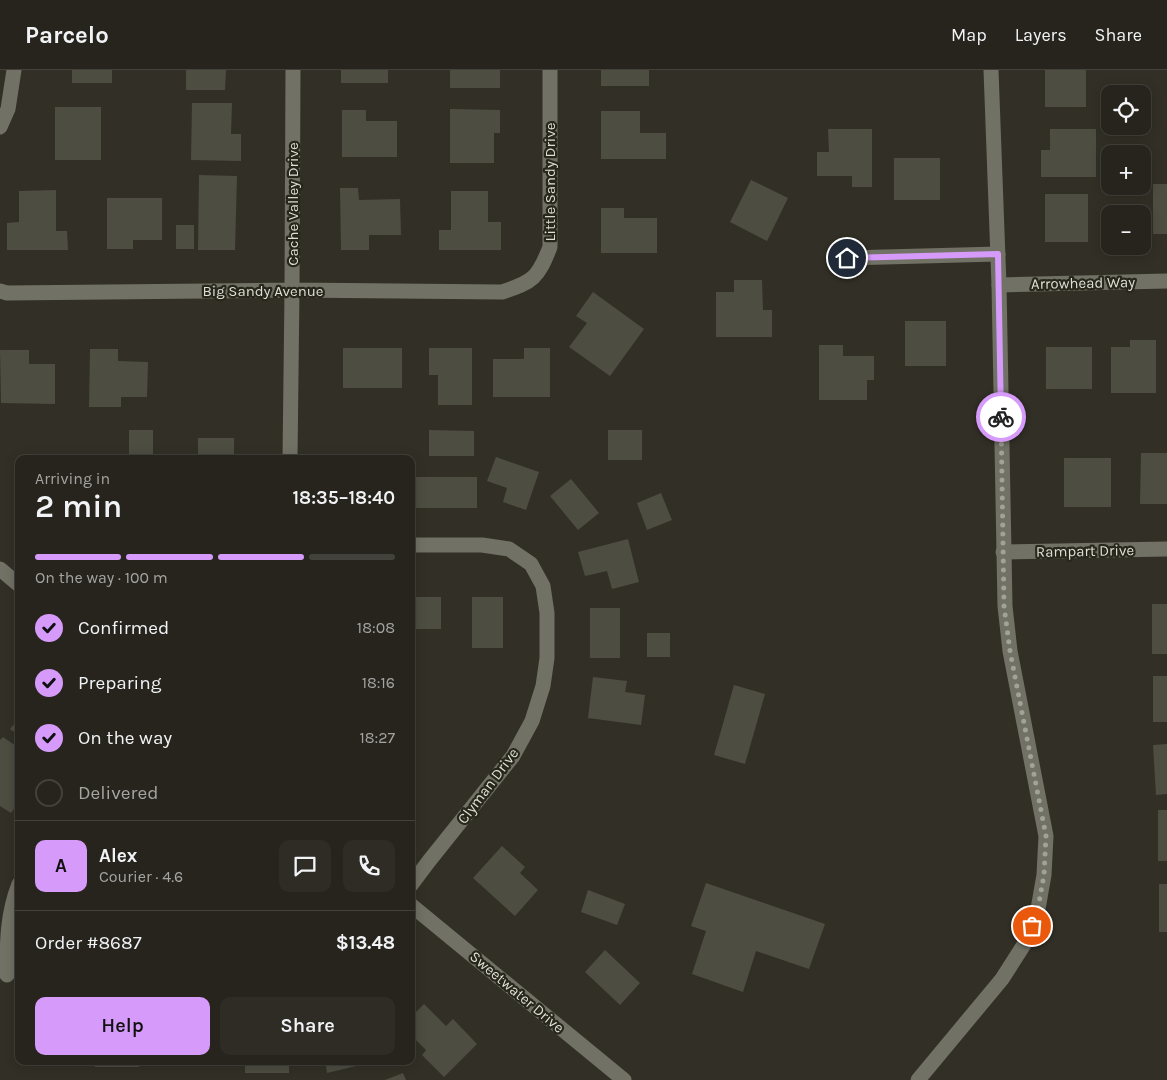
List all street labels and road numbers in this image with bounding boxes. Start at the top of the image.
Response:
street label: Little Sandy Drive [541,122,559,242]
street label: Cache Valley Drive [284,142,302,266]
street label: Arrowhead Way [1031,273,1135,293]
street label: Big Sandy Avenue [203,282,324,300]
street label: Rampart Drive [1036,541,1134,561]
street label: Clyman Drive [454,745,522,827]
street label: Sweetwater Drive [466,947,568,1037]

